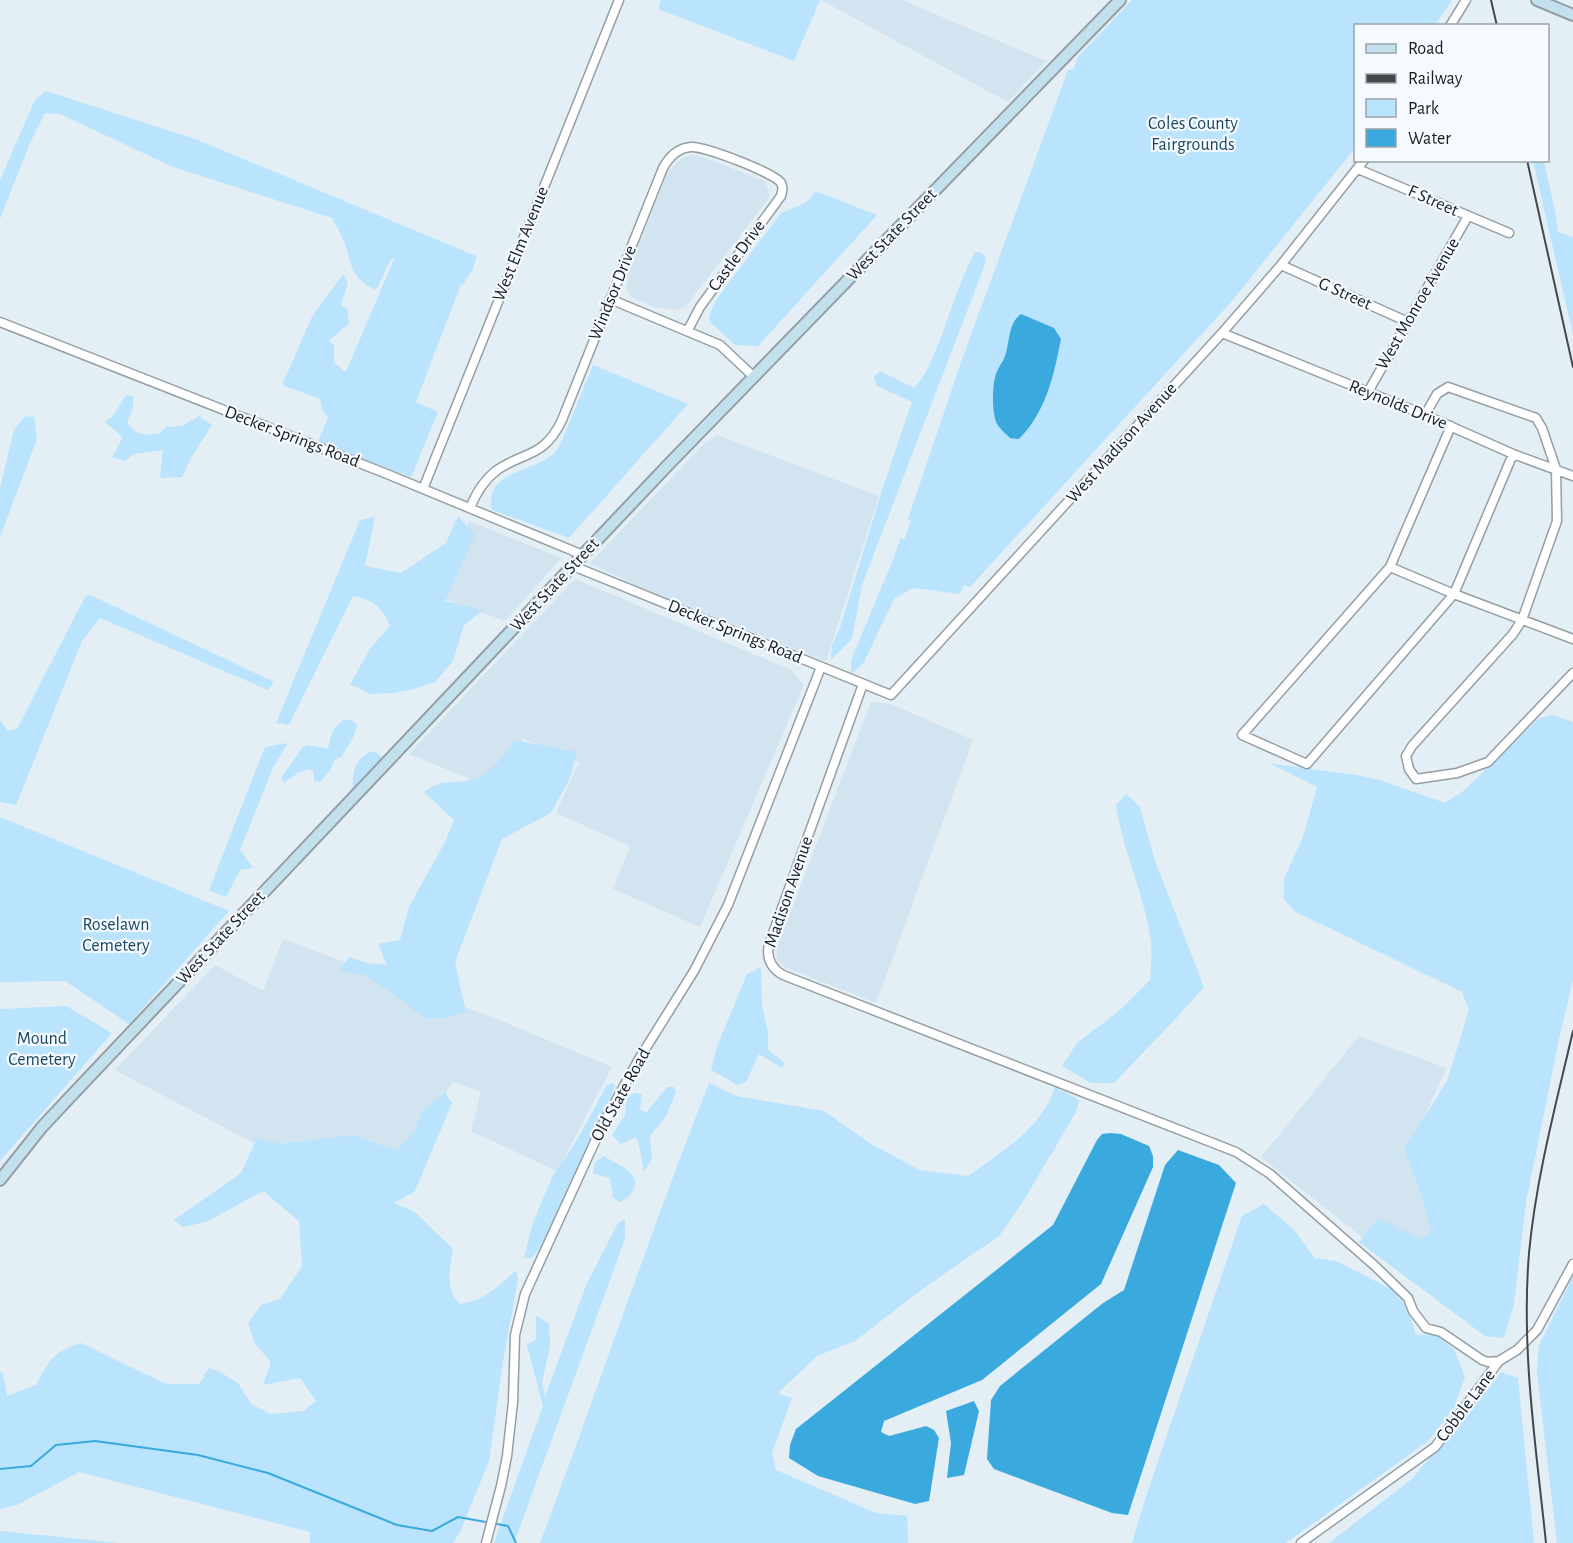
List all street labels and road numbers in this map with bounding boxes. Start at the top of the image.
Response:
street label: F Street [1405,182,1461,220]
street label: West Elm Avenue [490,184,552,304]
street label: West State Street [844,185,941,285]
street label: Castle Drive [705,217,769,295]
street label: West Monroe Avenue [1373,235,1463,373]
street label: Windsor Drive [586,243,640,343]
street label: G Street [1316,274,1375,314]
street label: Reynolds Drive [1346,377,1450,433]
street label: West Madison Avenue [1063,379,1181,507]
street label: Decker Springs Road [222,403,362,471]
street label: West State Street [507,535,603,635]
street label: Decker Springs Road [665,597,805,667]
street label: Madison Avenue [762,834,816,950]
street label: West State Street [173,888,269,988]
street label: Old State Road [588,1045,654,1145]
street label: Cobble Lane [1433,1367,1499,1445]

